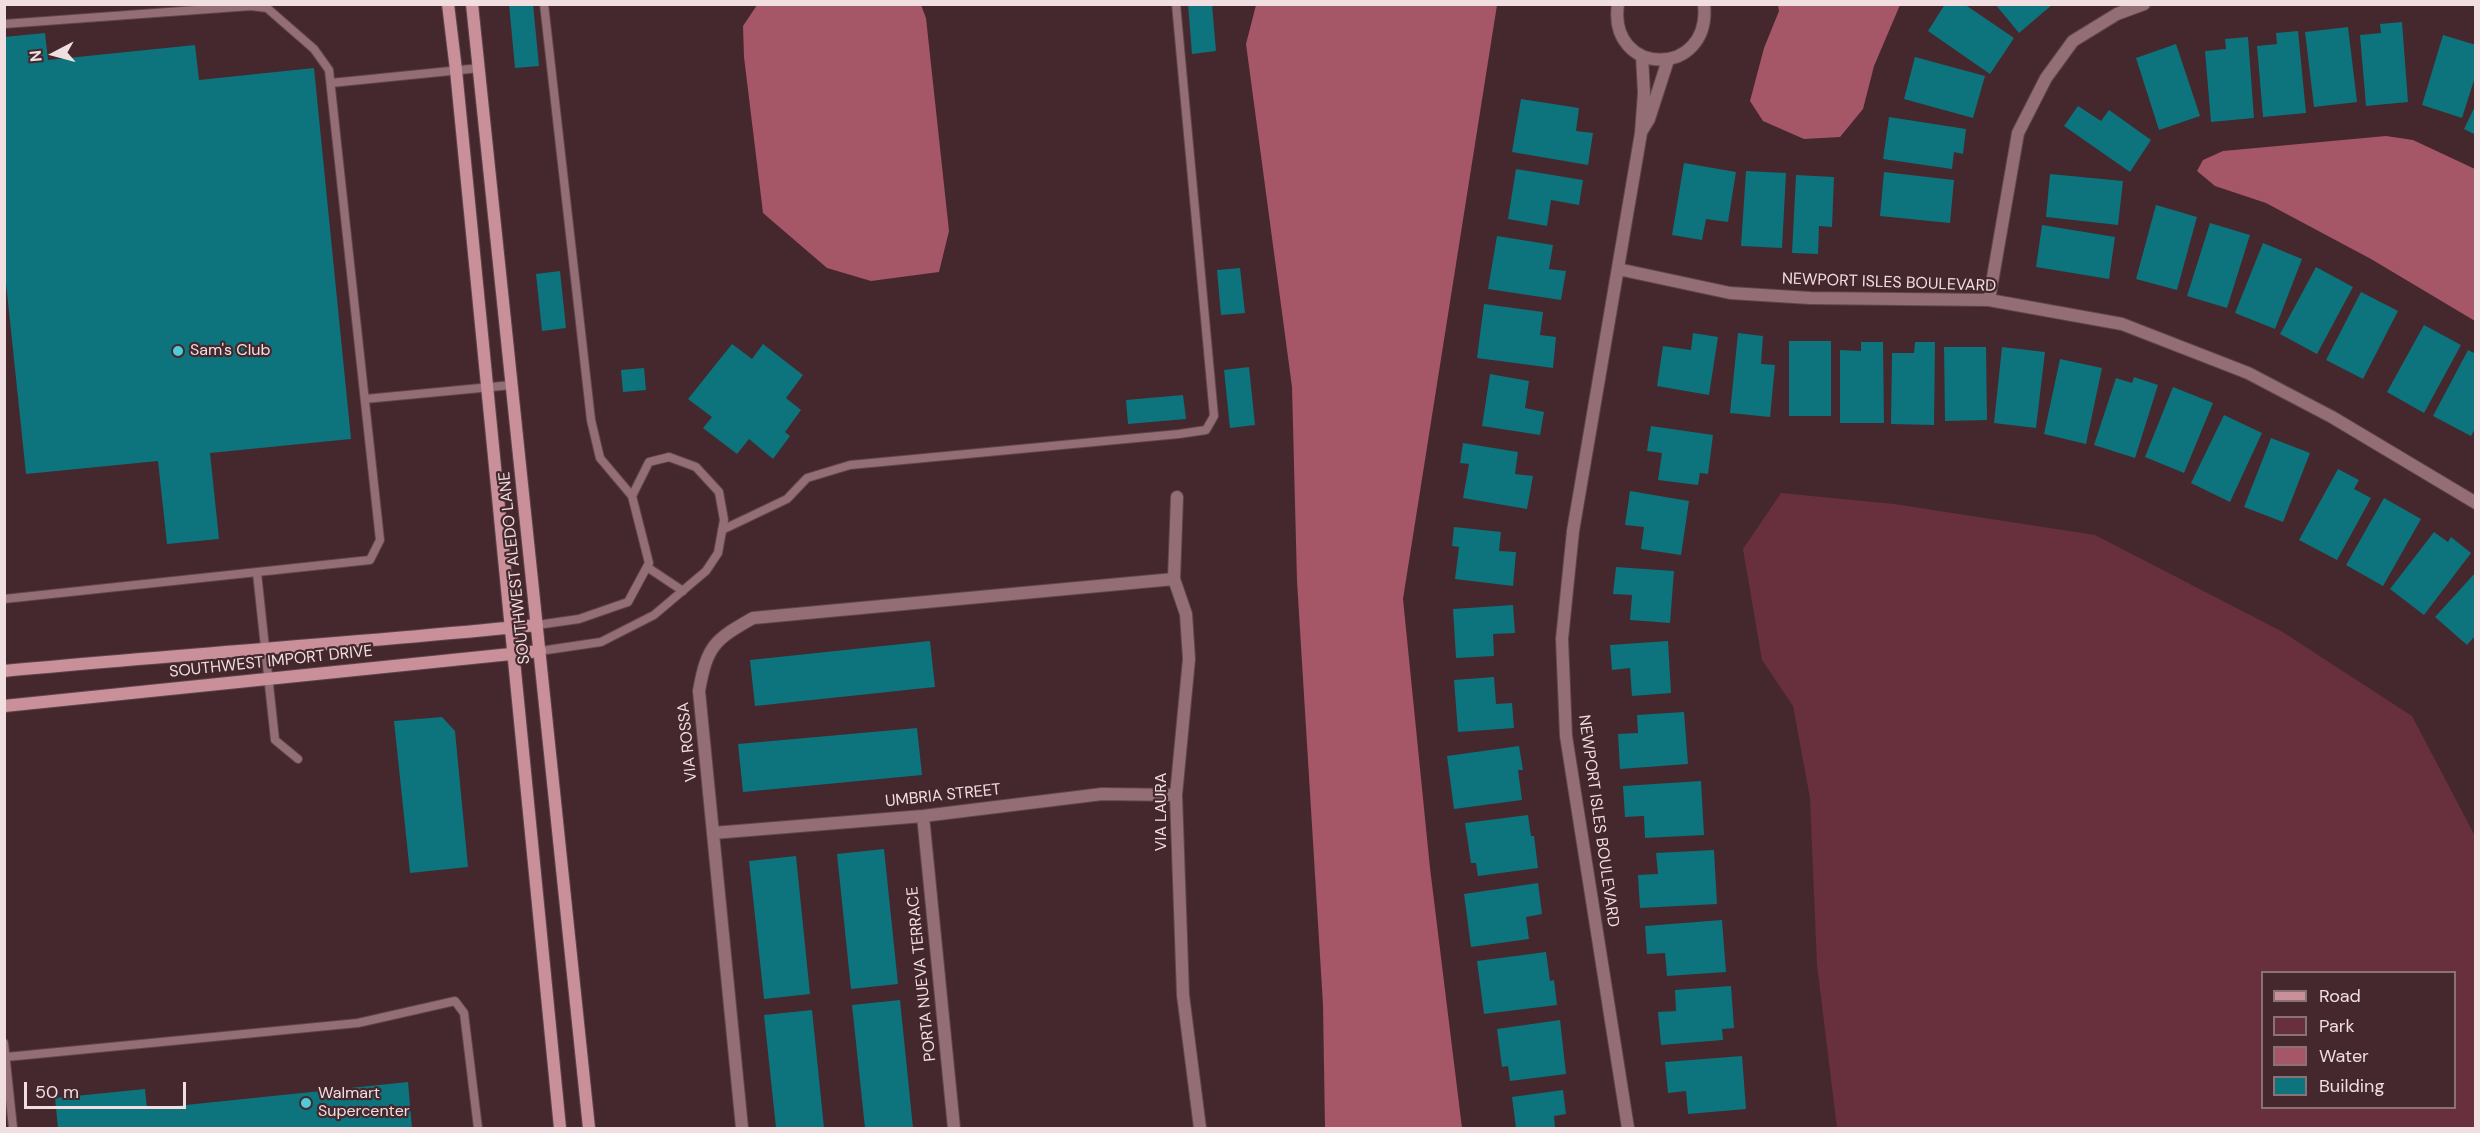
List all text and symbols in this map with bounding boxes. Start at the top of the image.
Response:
north arrow [24,24,84,84]
text: N [25,49,47,63]
street label: NEWPORT ISLES BOULEVARD [1782,270,1996,296]
place label: Sam's Club [190,341,270,361]
marker: Sam's Club [171,344,185,358]
street label: SOUTHWEST ALEDO LANE [495,471,535,665]
street label: SOUTHWEST IMPORT DRIVE [168,642,374,682]
street label: VIA ROSSA [674,701,702,783]
street label: NEWPORT ISLES BOULEVARD [1574,714,1622,928]
street label: VIA LAURA [1152,773,1172,851]
street label: UMBRIA STREET [884,780,1002,812]
street label: PORTA NUEVA TERRACE [903,886,941,1062]
legend [2261,971,2456,1109]
text: Road [2319,984,2361,1008]
text: Park [2319,1014,2355,1038]
text: Water [2319,1044,2369,1068]
scale bar [27,1070,189,1108]
text: Building [2319,1074,2384,1098]
text: 50 m [35,1080,79,1104]
place label: Walmart Supercenter [318,1084,410,1122]
marker: Walmart Supercenter [299,1096,313,1110]

